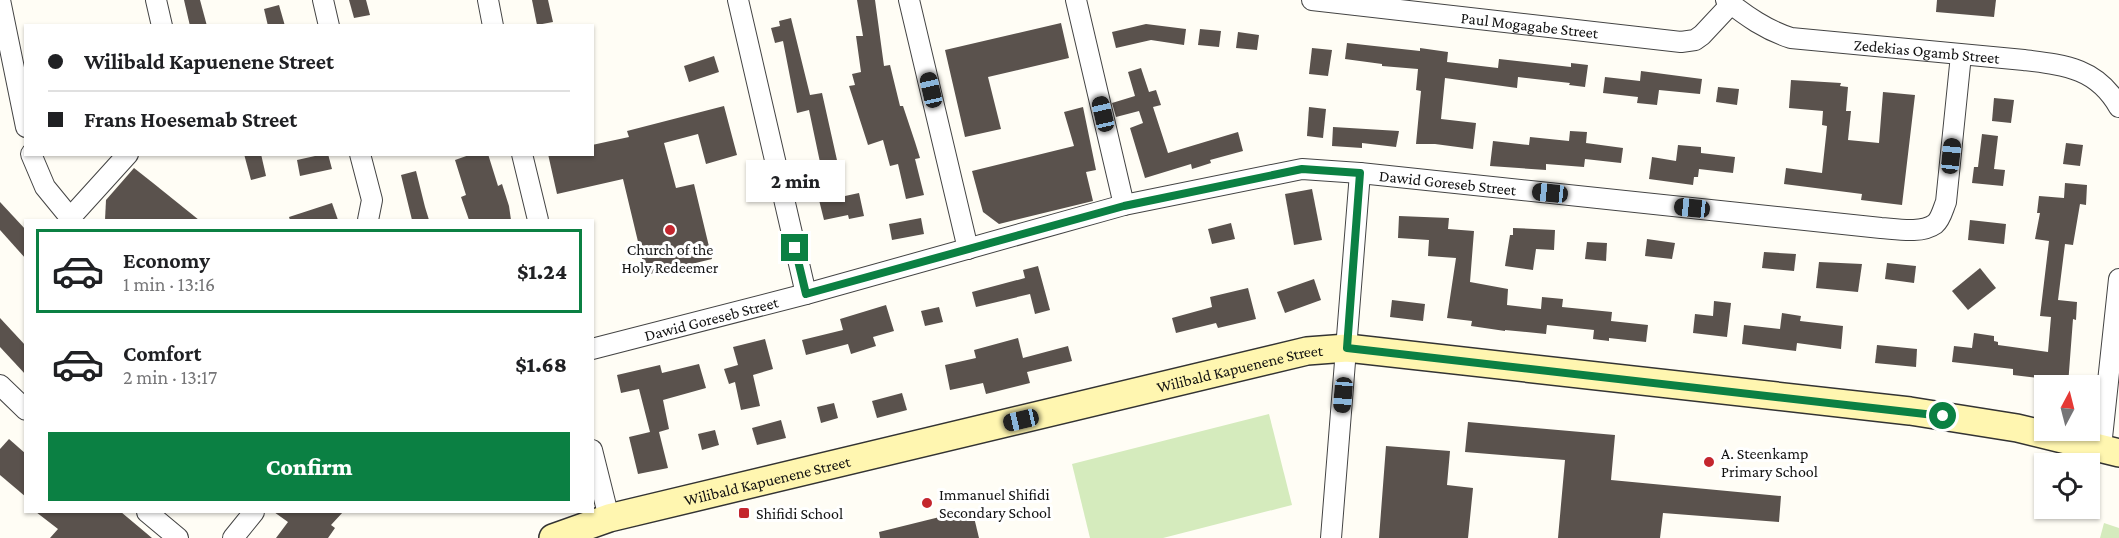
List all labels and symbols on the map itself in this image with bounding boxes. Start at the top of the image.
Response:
street label: Paul Mogagabe Street [1460,9,1600,41]
street label: Zedekias Ogamb Street [1853,35,2001,66]
car [918,70,944,110]
car [1090,94,1116,134]
car [1940,137,1962,175]
callout: 2 min [746,161,844,203]
street label: Dawid Goreseb Street [1378,167,1518,198]
car [1531,182,1569,204]
car [1673,197,1711,219]
marker: Church of the Holy Redeemer [663,223,677,237]
route end [781,234,808,261]
place label: Church of the Holy Redeemer [622,241,719,277]
street label: Dawid Goreseb Street [642,293,781,344]
street label: Wilibald Kapuenene Street [1155,341,1324,395]
north arrow [2034,375,2100,441]
car [1332,376,1354,414]
route start [1929,402,1956,429]
car [1001,407,1041,433]
place label: A. Steenkamp Primary School [1721,445,1818,481]
street label: Wilibald Kapuenene Street [682,452,853,508]
marker: A. Steenkamp Primary School [1702,455,1716,469]
place label: Immanuel Shifidi Secondary School [939,486,1051,522]
marker: Immanuel Shifidi Secondary School [920,496,934,510]
place label: Shifidi School [756,505,843,522]
marker: Shifidi School [737,506,751,520]

